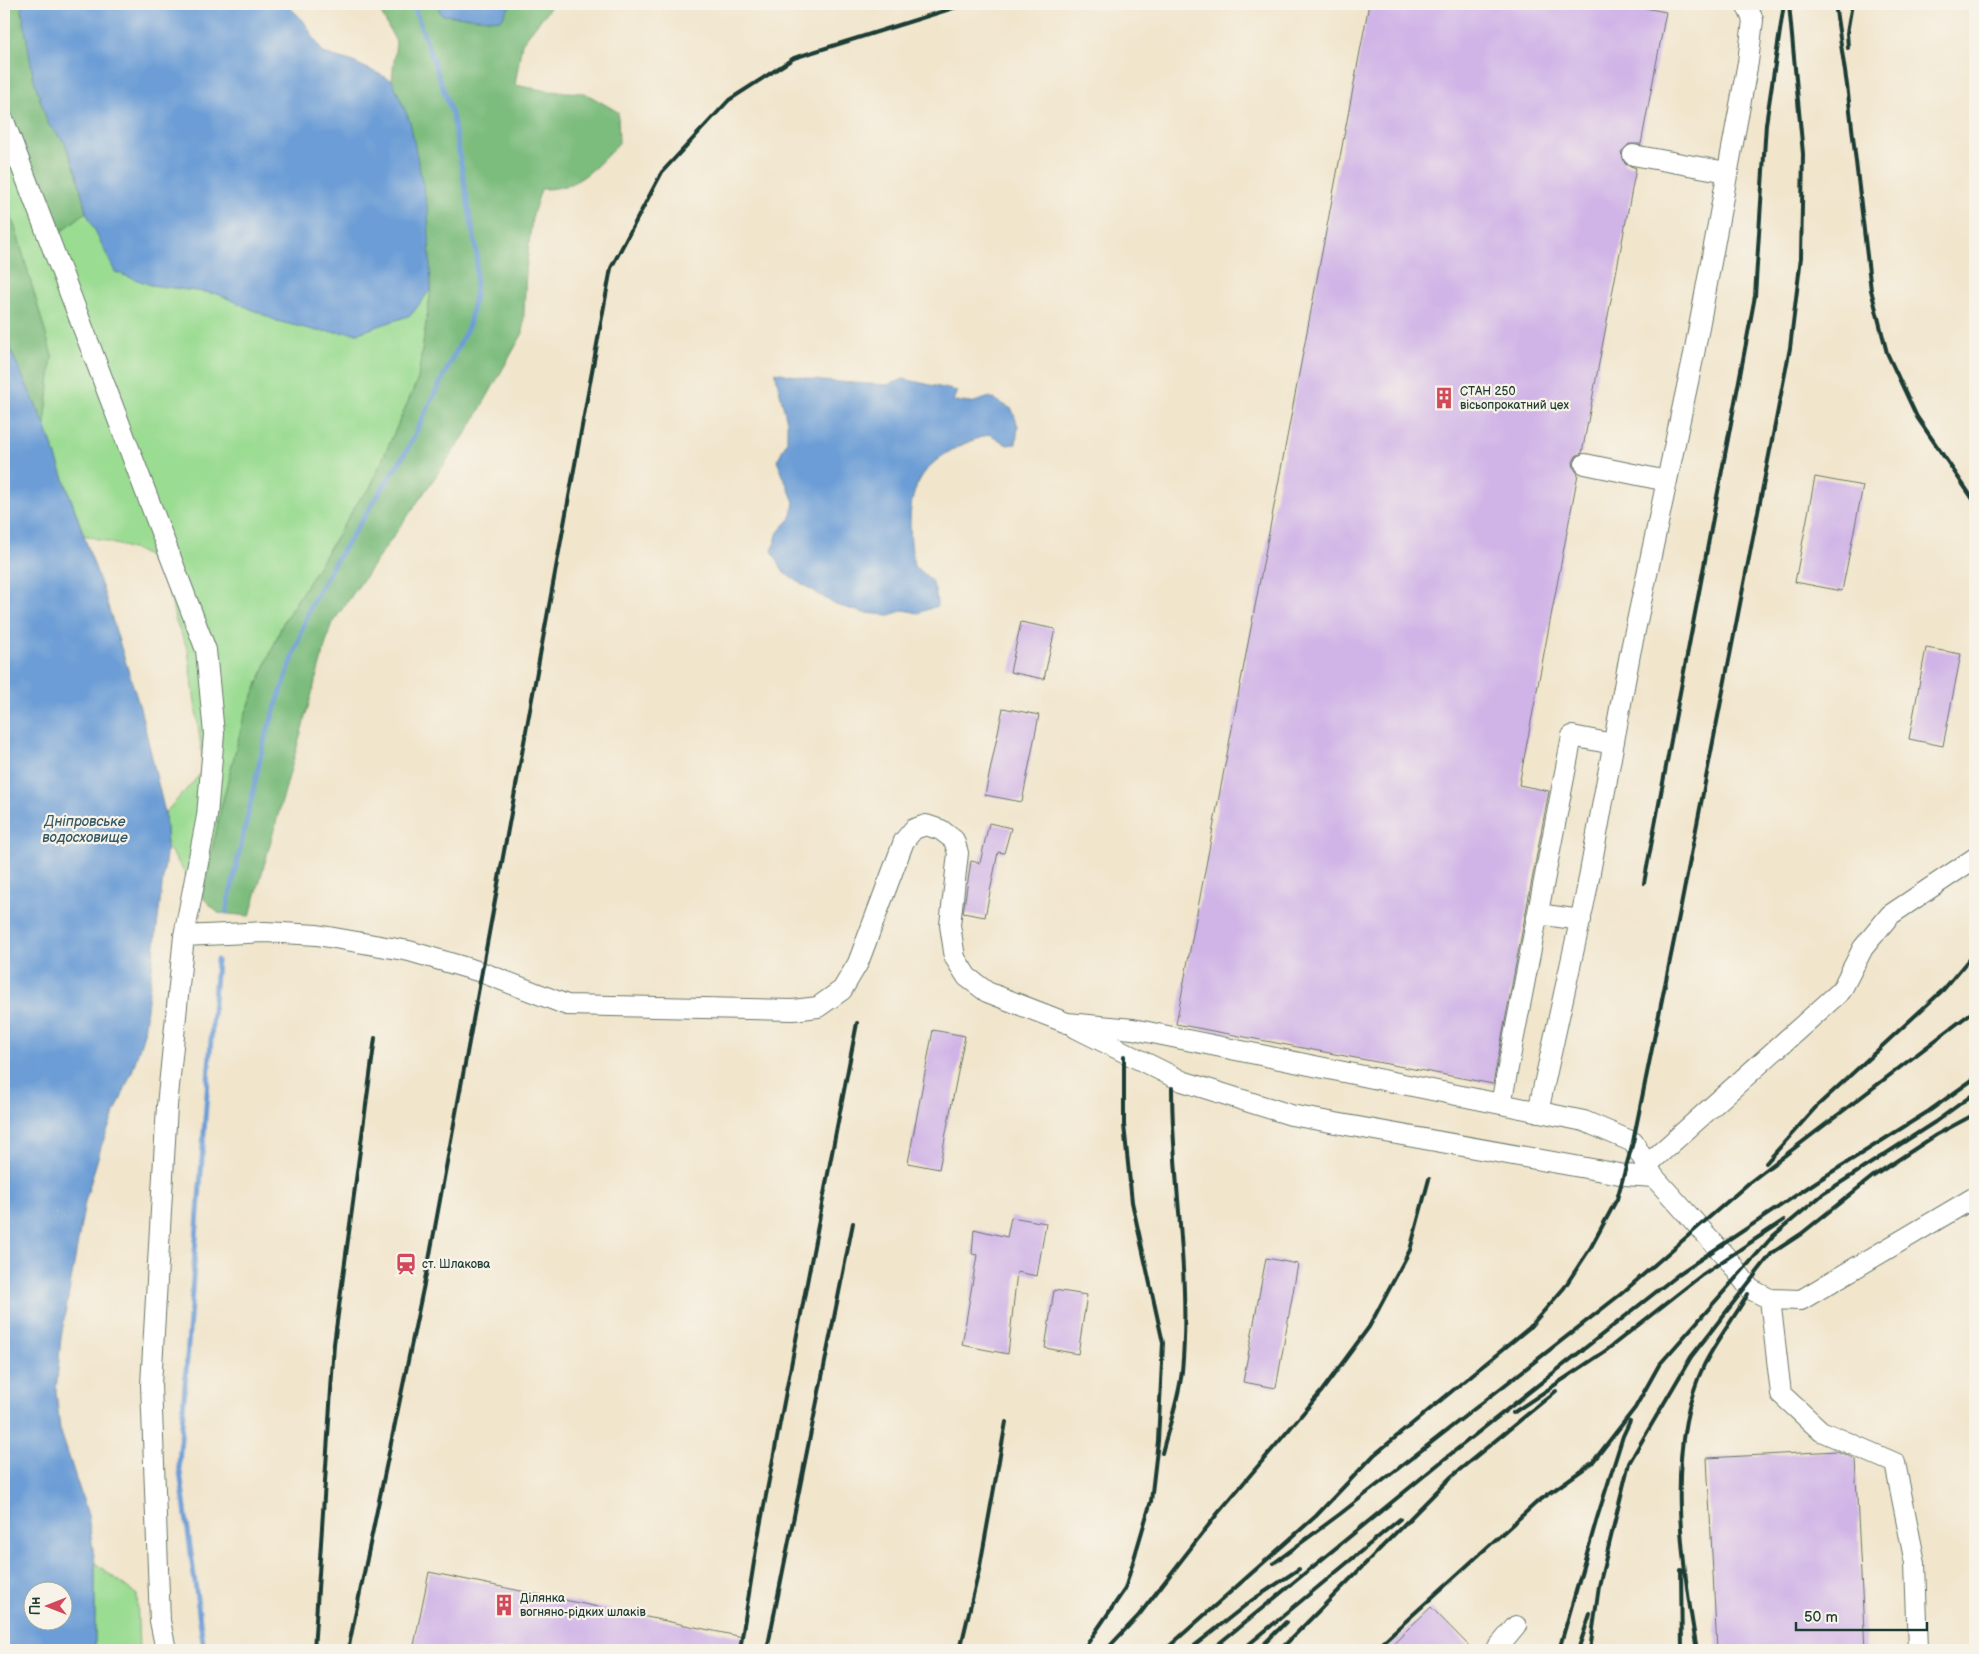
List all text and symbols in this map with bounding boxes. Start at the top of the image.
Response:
place label: СТАН 250 вісьопрокатний цех [1460,384,1569,413]
building icon: СТАН 250 вісьопрокатний цех [1431,385,1457,411]
water label: Дніпровське водосховище [42,813,128,846]
station icon: ст. Шлакова [393,1251,419,1277]
place label: ст. Шлакова [422,1257,490,1272]
north arrow [22,1582,72,1632]
place label: Ділянка вогняно-рідких шлаків [520,1591,646,1620]
building icon: Ділянка вогняно-рідких шлаків [491,1592,517,1618]
text: Пн [27,1597,44,1615]
scale bar [1796,1599,1928,1631]
text: 50 m [1804,1608,1838,1627]

